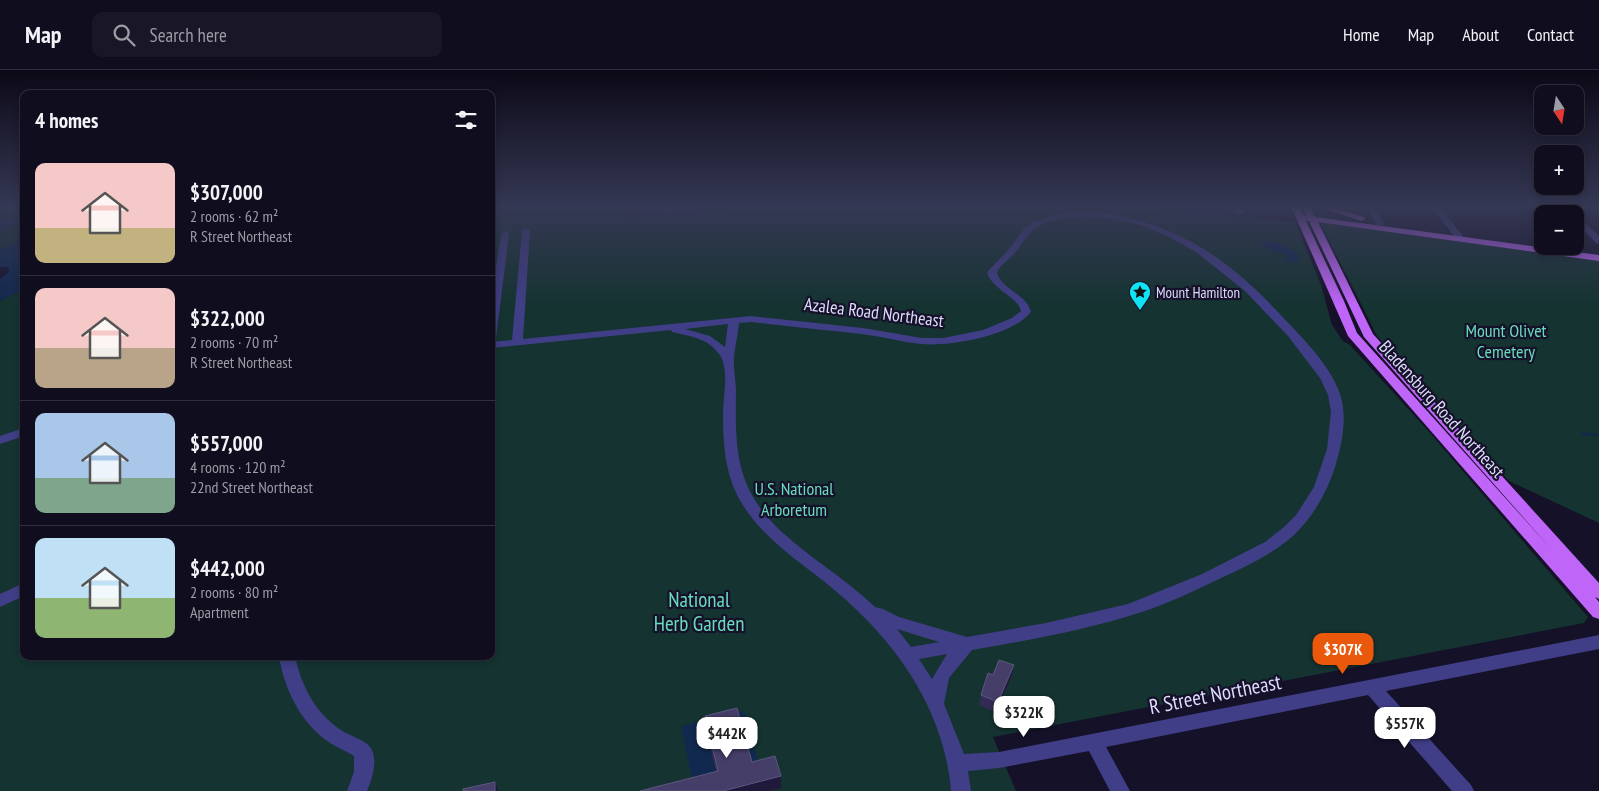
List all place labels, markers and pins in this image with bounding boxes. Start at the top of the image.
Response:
place icon: Mount Hamilton [1128,280,1152,311]
place label: Mount Hamilton [1156,283,1240,302]
pin: $307K [1308,632,1378,675]
pin: $322K [989,696,1059,738]
pin: $557K [1370,706,1440,749]
pin: $442K [692,716,762,759]

